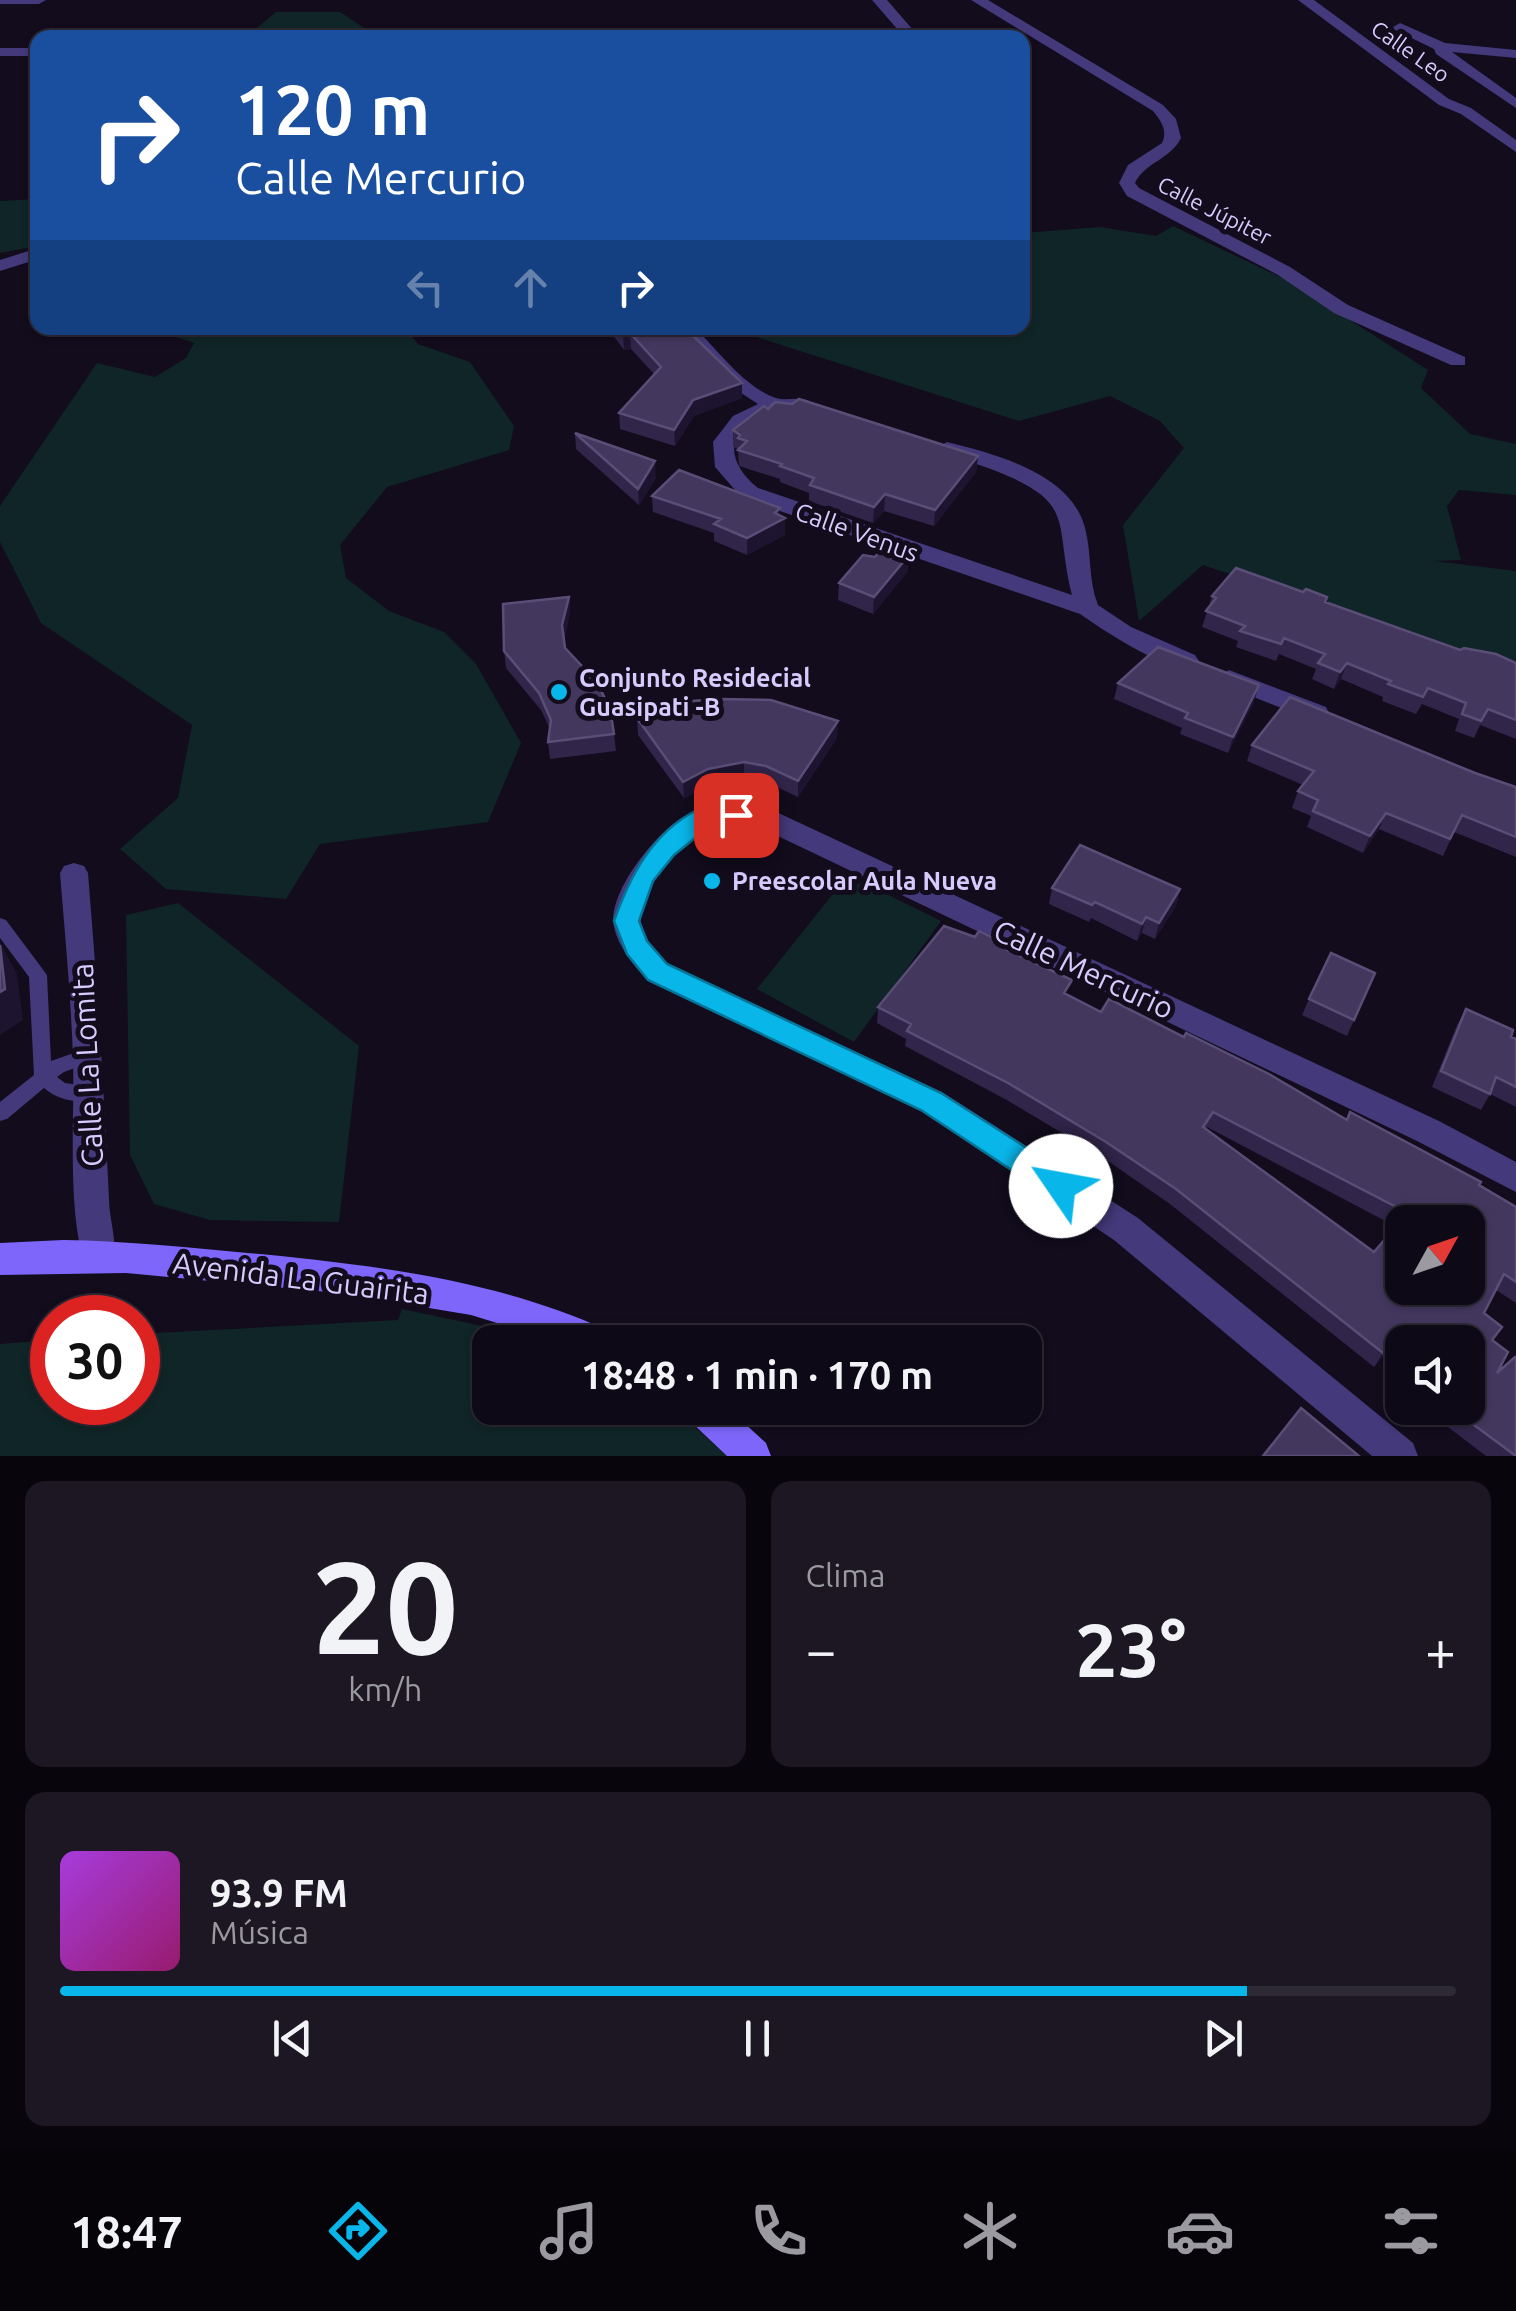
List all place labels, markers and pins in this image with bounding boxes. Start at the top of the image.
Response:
place label: Conjunto Residecial Guasipati -B [579,664,811,721]
marker: Conjunto Residecial Guasipati -B [548,681,570,703]
pin [694,773,779,858]
place label: Preescolar Aula Nueva [732,867,997,895]
marker: Preescolar Aula Nueva [701,870,723,892]

